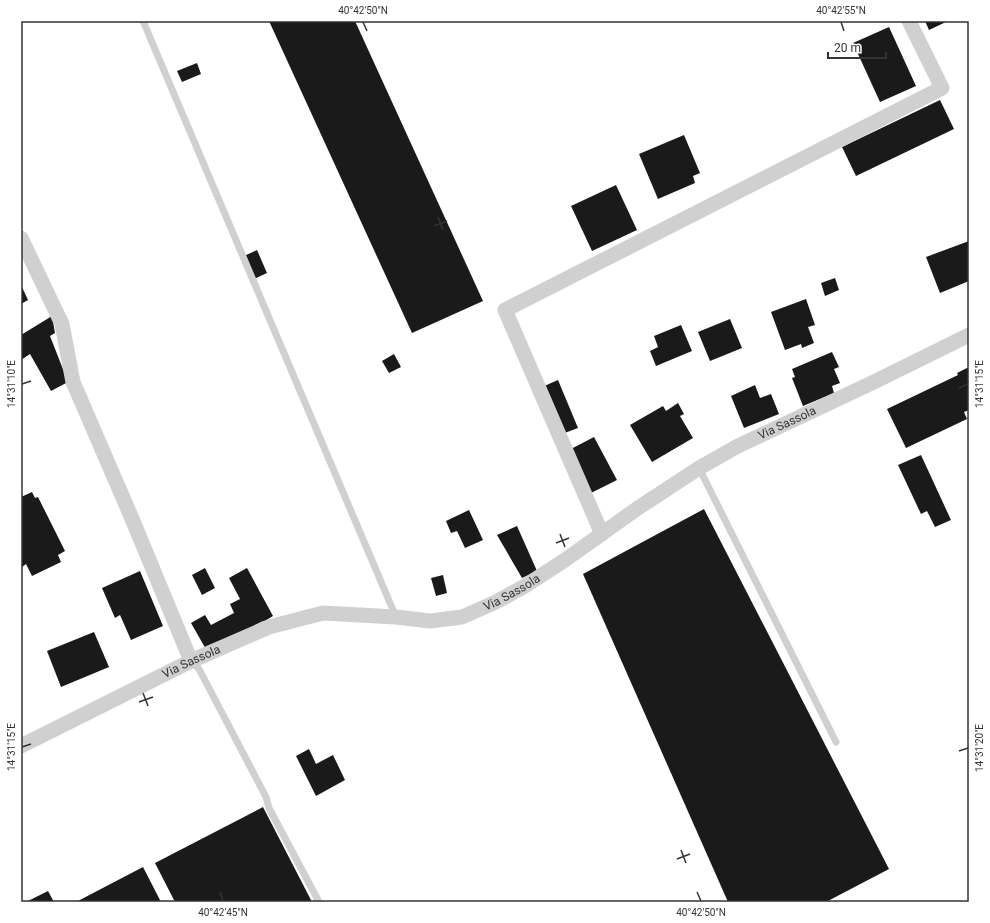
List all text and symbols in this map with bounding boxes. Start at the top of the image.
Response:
text: 40°42'50"N [338,5,388,16]
text: 40°42'55"N [816,5,866,16]
scale bar [828,34,886,60]
text: 20 m [834,41,861,55]
text: 14°31'10"E [6,360,17,408]
text: 14°31'15"E [974,360,985,408]
street label: Via Sassola [756,403,818,443]
street label: Via Sassola [481,571,543,614]
street label: Via Sassola [160,642,222,681]
text: 14°31'15"E [6,723,17,771]
text: 14°31'20"E [974,724,985,772]
text: 40°42'45"N [198,907,248,918]
text: 40°42'50"N [676,907,726,918]

